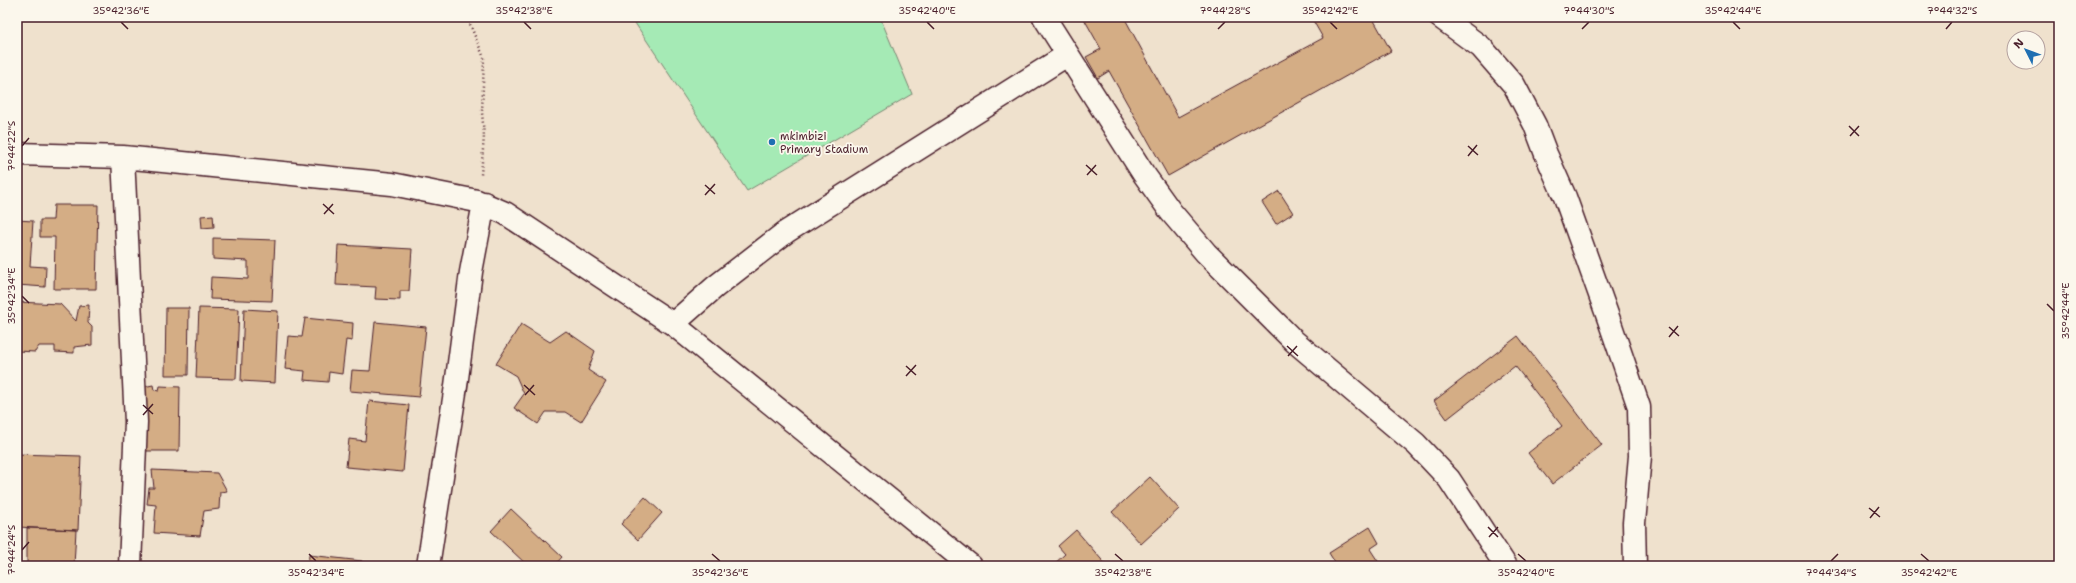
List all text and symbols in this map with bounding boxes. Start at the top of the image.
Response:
text: 35°42'36"E [93,4,149,17]
text: 35°42'38"E [495,4,553,17]
text: 35°42'40"E [898,4,956,17]
text: 7°44'28"S [1200,4,1251,17]
text: 35°42'42"E [1302,4,1358,17]
text: 7°44'30"S [1563,4,1615,17]
text: 35°42'44"E [1704,4,1762,17]
text: 7°44'32"S [1927,4,1978,17]
north arrow [2006,30,2046,70]
text: N [2010,35,2028,52]
text: 7°44'22"S [5,120,18,171]
place label: mkimbizi Primary Stadium [780,129,869,157]
marker: mkimbizi Primary Stadium [767,137,777,147]
text: 35°42'34"E [5,267,18,325]
text: 35°42'44"E [2059,282,2072,340]
text: 7°44'24"S [5,524,18,575]
text: 35°42'34"E [287,566,345,579]
text: 35°42'36"E [692,566,748,579]
text: 35°42'38"E [1094,566,1152,579]
text: 35°42'40"E [1497,566,1555,579]
text: 7°44'34"S [1806,566,1857,579]
text: 35°42'42"E [1901,566,1957,579]

